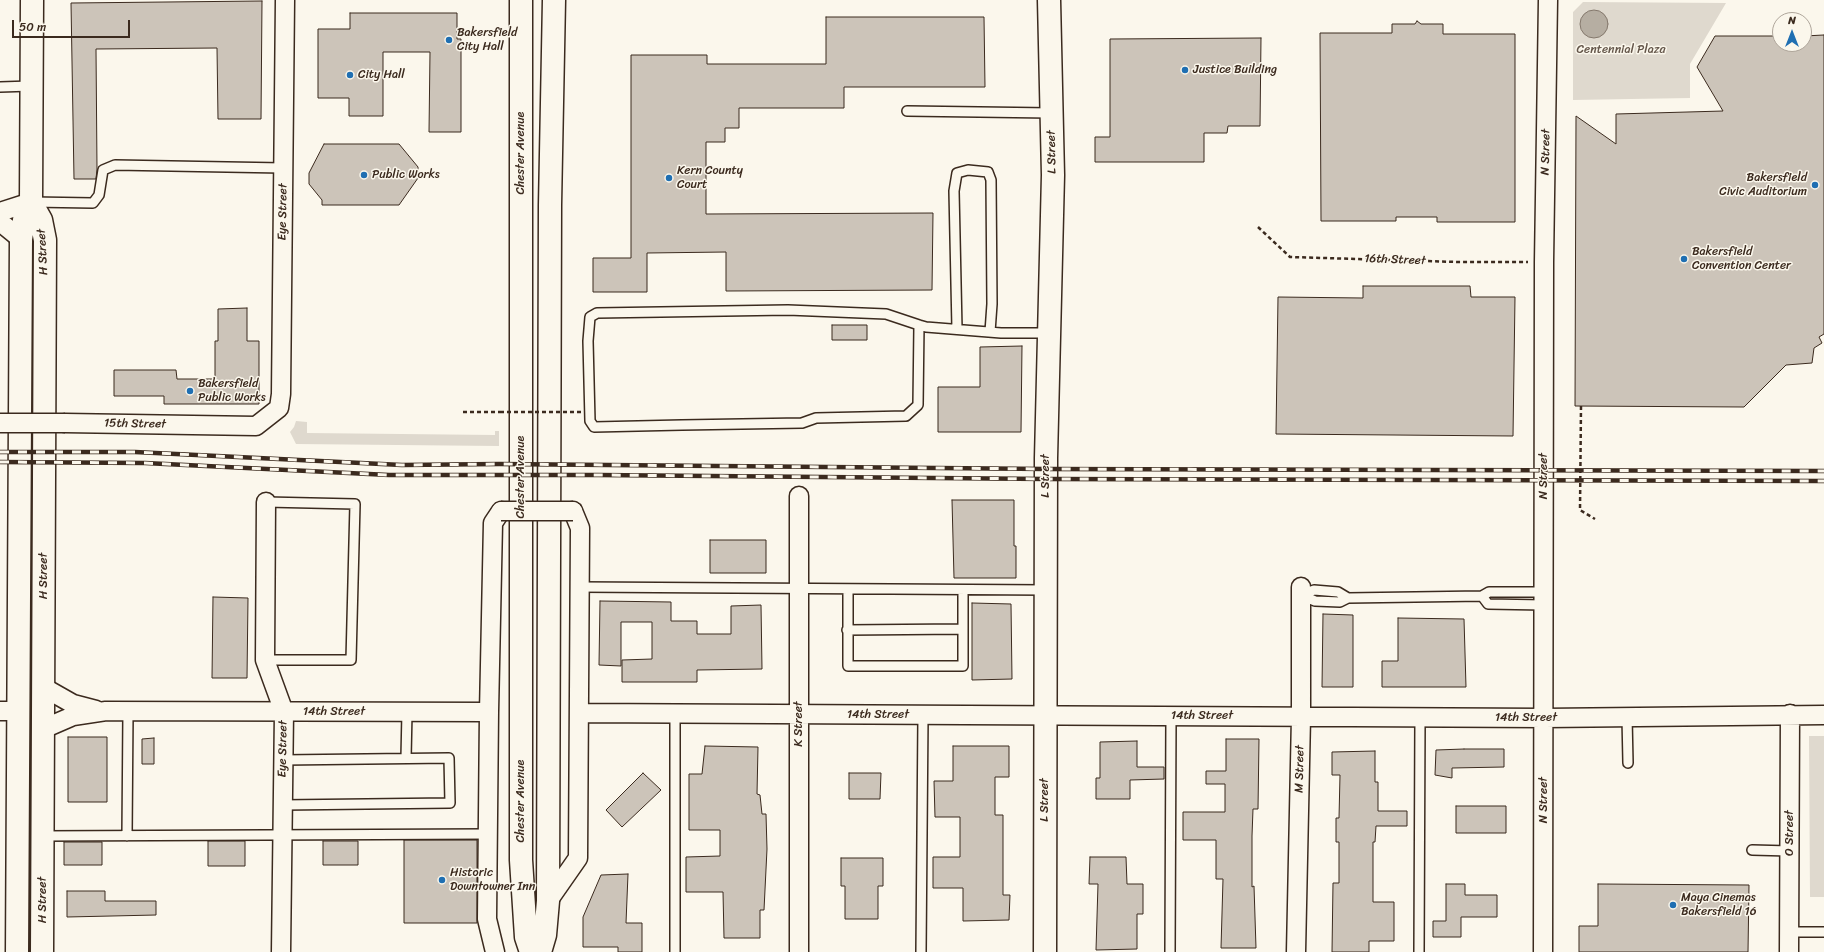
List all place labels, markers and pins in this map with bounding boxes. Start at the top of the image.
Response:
place label: Bakersfield City Hall [457,26,517,54]
marker: Bakersfield City Hall [444,35,454,45]
place label: Justice Building [1193,63,1277,77]
marker: Justice Building [1180,65,1190,75]
place label: City Hall [358,68,405,82]
marker: City Hall [345,70,355,80]
place label: Kern County Court [677,164,743,192]
place label: Public Works [372,168,440,182]
marker: Public Works [359,170,369,180]
place label: Bakersfield Civic Auditorium [1719,171,1807,199]
marker: Kern County Court [664,173,674,183]
marker: Bakersfield Civic Auditorium [1810,180,1820,190]
place label: Bakersfield Convention Center [1692,245,1791,273]
marker: Bakersfield Convention Center [1679,254,1689,264]
place label: Bakersfield Public Works [198,377,266,405]
marker: Bakersfield Public Works [185,386,195,396]
place label: Historic Downtowner Inn [450,866,535,894]
marker: Historic Downtowner Inn [437,875,447,885]
place label: Maya Cinemas Bakersfield 16 [1681,891,1756,919]
marker: Maya Cinemas Bakersfield 16 [1668,900,1678,910]

